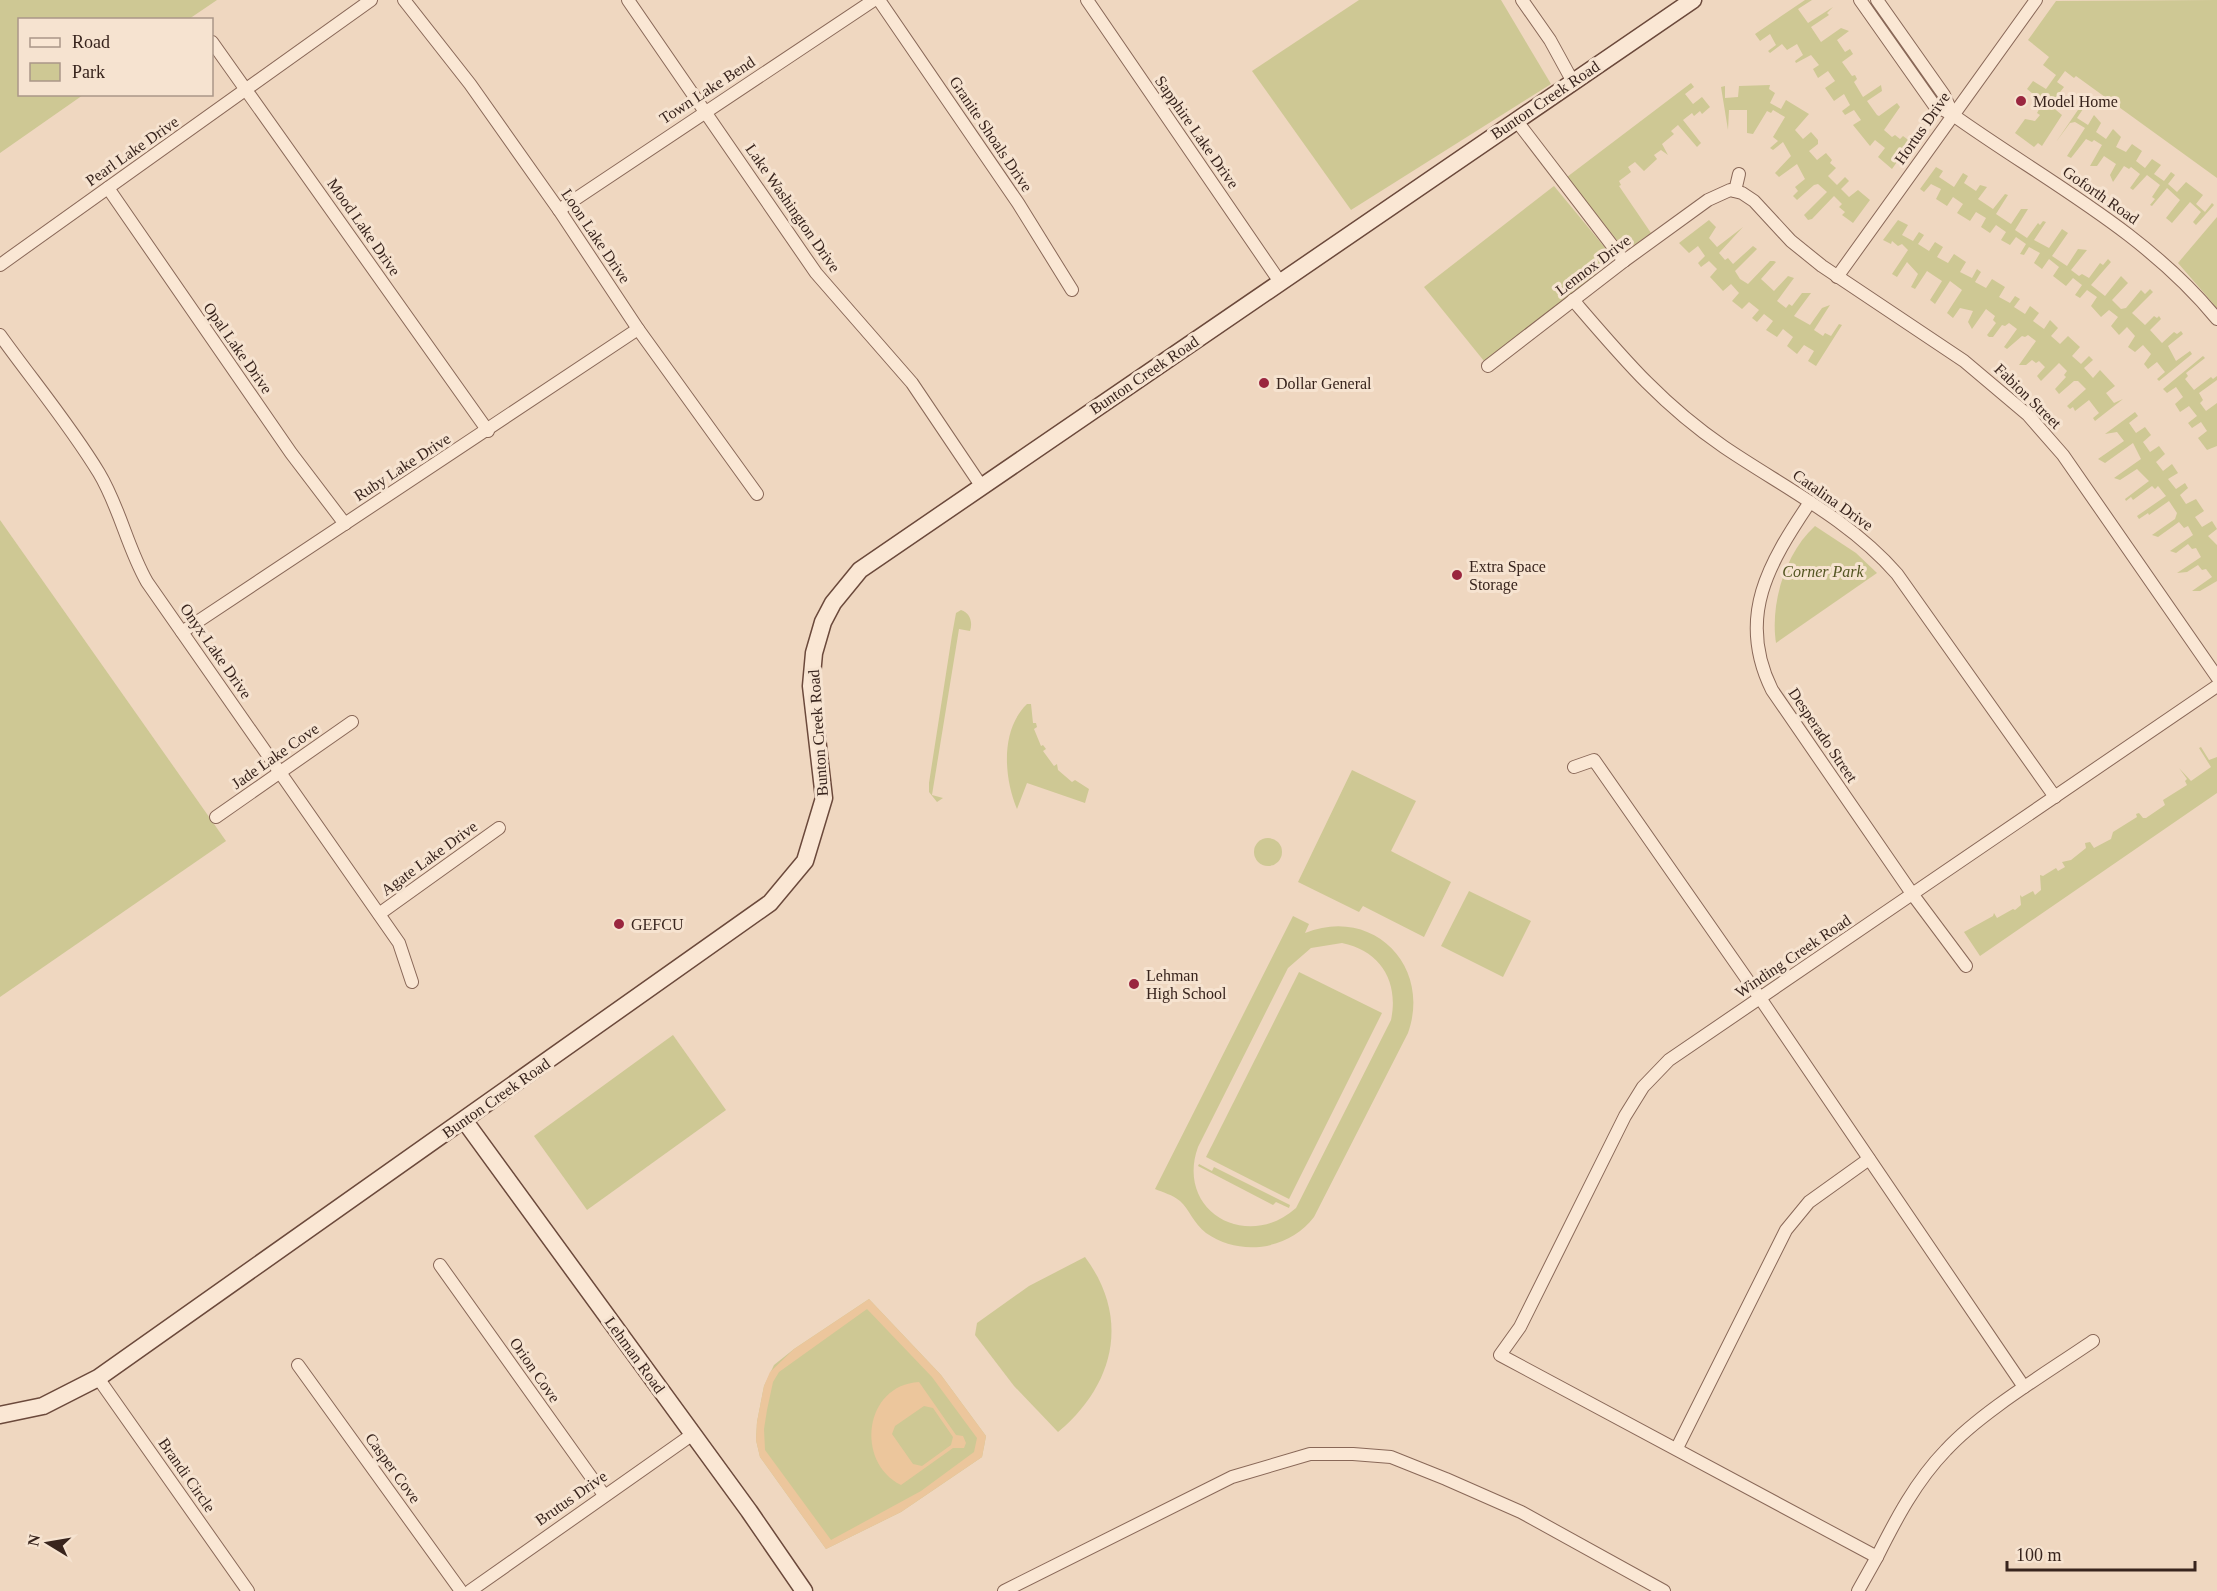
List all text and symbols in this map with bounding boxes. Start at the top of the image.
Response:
legend [18,18,213,96]
text: Road [72,32,110,52]
street label: Town Lake Bend [656,53,758,127]
street label: Bunton Creek Road [1488,57,1602,143]
text: Park [72,62,105,82]
street label: Granite Shoals Drive [946,73,1036,195]
street label: Sapphire Lake Drive [1151,73,1242,192]
street label: Hortus Drive [1891,89,1953,167]
place label: Model Home [2033,93,2118,110]
marker: Model Home [2014,94,2028,108]
street label: Pearl Lake Drive [82,113,182,189]
street label: Lake Washington Drive [742,141,844,276]
street label: Goforth Road [2060,163,2142,227]
street label: Mood Lake Drive [324,175,404,279]
street label: Loon Lake Drive [558,186,634,286]
street label: Lennox Drive [1552,231,1634,299]
street label: Opal Lake Drive [199,299,276,397]
street label: Bunton Creek Road [1087,332,1201,418]
street label: Fabion Street [1991,360,2065,432]
place label: Dollar General [1276,375,1372,392]
marker: Dollar General [1257,376,1271,390]
street label: Ruby Lake Drive [351,430,454,505]
street label: Catalina Drive [1790,466,1876,534]
place label: Extra Space Storage [1469,558,1546,594]
park label: Corner Park [1782,563,1865,580]
marker: Extra Space Storage [1450,568,1464,582]
street label: Onyx Lake Drive [176,600,255,702]
street label: Bunton Creek Road [805,669,831,797]
street label: Desperado Street [1784,685,1861,786]
street label: Jade Lake Cove [228,720,322,792]
street label: Agate Lake Drive [378,817,481,899]
street label: Winding Creek Road [1732,911,1854,1002]
place label: GEFCU [631,916,684,933]
marker: GEFCU [612,917,626,931]
place label: Lehman High School [1146,967,1227,1003]
marker: Lehman High School [1127,977,1141,991]
street label: Bunton Creek Road [439,1055,553,1141]
street label: Lehman Road [602,1314,668,1396]
street label: Orion Cove [506,1334,564,1406]
street label: Casper Cove [361,1430,424,1507]
street label: Brandi Circle [155,1435,219,1515]
street label: Brutus Drive [532,1467,610,1529]
north arrow [18,1513,78,1573]
text: N [24,1533,43,1548]
scale bar [2007,1534,2194,1572]
text: 100 m [2016,1545,2062,1565]

